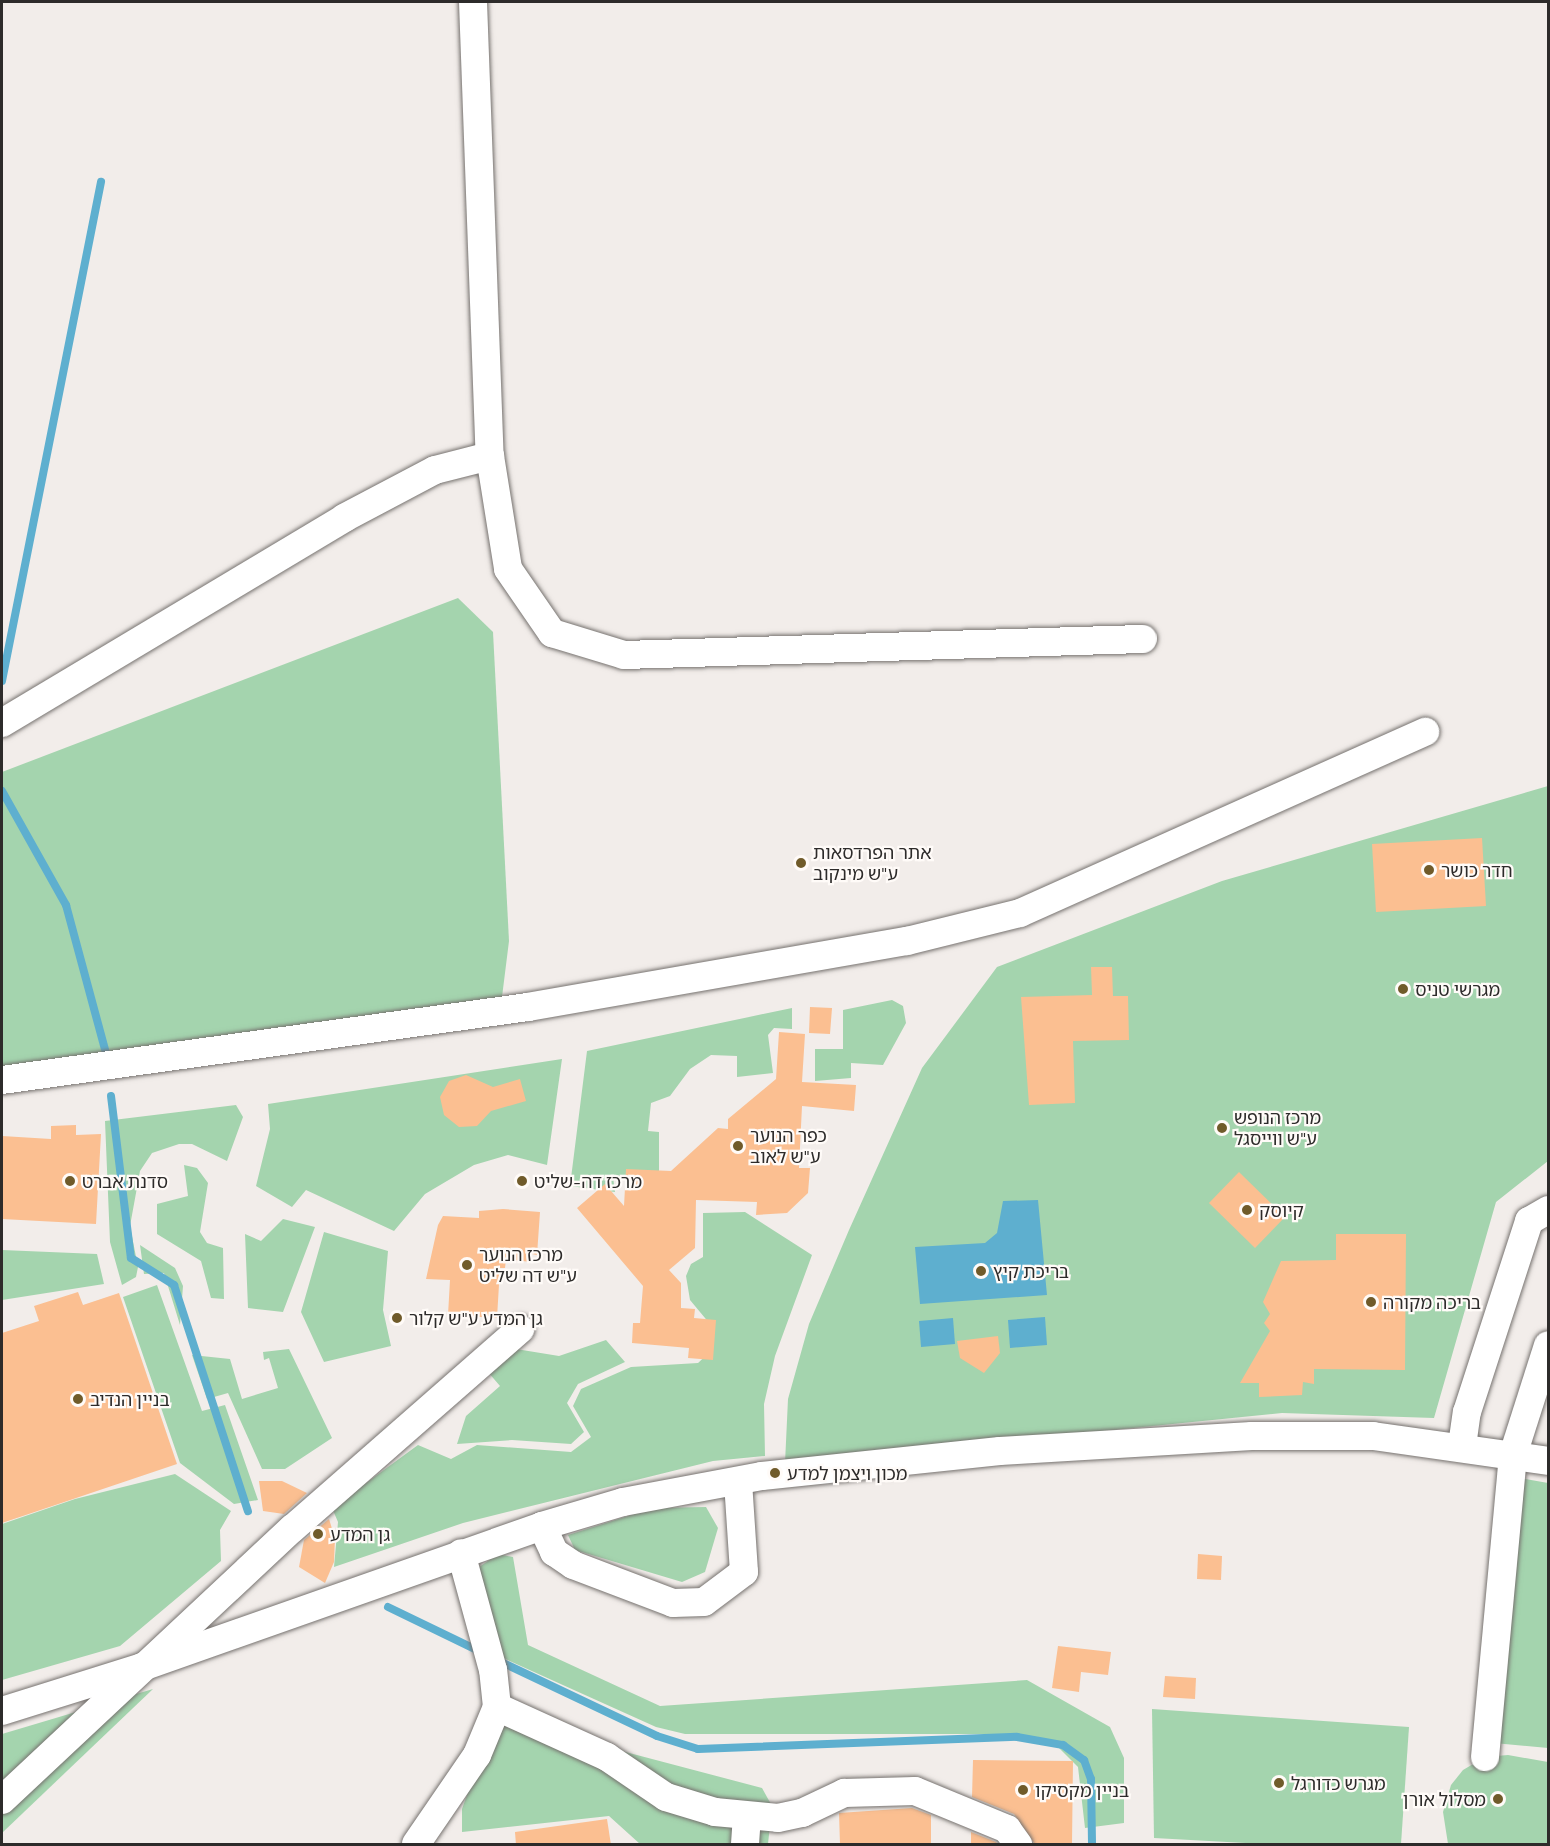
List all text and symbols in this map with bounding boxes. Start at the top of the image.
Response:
place label: אתר הפרדסאות ע"ש מינקוב [813,842,932,884]
marker: אתר הפרדסאות ע"ש מינקוב [794,856,808,870]
place label: חדר כושר [1441,859,1513,881]
marker: חדר כושר [1422,863,1436,877]
place label: מגרשי טניס [1415,978,1500,1000]
marker: מגרשי טניס [1396,982,1410,996]
place label: מרכז הנופש ע"ש ווייסגל [1234,1107,1321,1150]
marker: מרכז הנופש ע"ש ווייסגל [1215,1121,1229,1135]
place label: כפר הנוער ע"ש לאוב [750,1125,827,1168]
marker: כפר הנוער ע"ש לאוב [731,1139,745,1153]
place label: סדנת אברט [82,1170,168,1192]
place label: מרכז דה-שליט [534,1170,642,1192]
marker: סדנת אברט [63,1174,77,1188]
marker: מרכז דה-שליט [515,1174,529,1188]
place label: קיוסק [1259,1199,1304,1221]
marker: קיוסק [1240,1203,1254,1217]
place label: מרכז הנוער ע"ש דה שליט [479,1244,577,1286]
marker: מרכז הנוער ע"ש דה שליט [460,1258,474,1272]
place label: בריכת קיץ [993,1260,1069,1282]
marker: בריכת קיץ [974,1264,988,1278]
place label: בריכה מקורה [1383,1291,1481,1313]
marker: בריכה מקורה [1364,1295,1378,1309]
place label: גן המדע ע"ש קלור [409,1307,543,1329]
marker: גן המדע ע"ש קלור [390,1311,404,1325]
place label: בניין הנדיב [90,1388,170,1410]
marker: בניין הנדיב [71,1392,85,1406]
place label: מכון ויצמן למדע [787,1462,907,1484]
marker: מכון ויצמן למדע [768,1466,782,1480]
place label: גן המדע [330,1523,390,1545]
marker: גן המדע [311,1527,325,1541]
place label: מגרש כדורגל [1291,1772,1386,1794]
marker: מגרש כדורגל [1272,1776,1286,1790]
place label: בניין מקסיקו [1035,1779,1129,1801]
marker: בניין מקסיקו [1016,1783,1030,1797]
place label: מסלול אורן [1403,1788,1486,1810]
marker: מסלול אורן [1491,1792,1505,1806]

